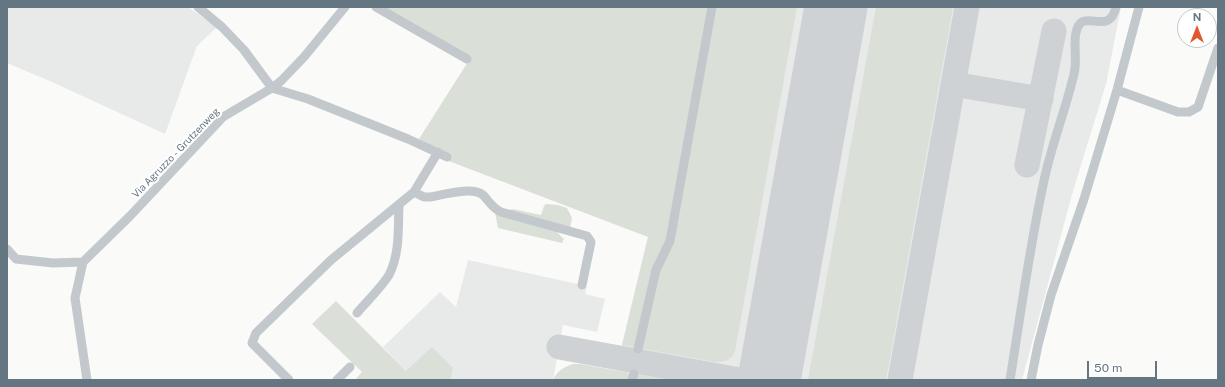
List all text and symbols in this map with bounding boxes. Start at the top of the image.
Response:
north arrow [1177,8,1217,48]
text: N [1193,11,1201,23]
street label: Via Agruzzo - Grutzenweg [130,105,222,201]
scale bar [1089,353,1159,379]
text: 50 m [1094,361,1122,375]

